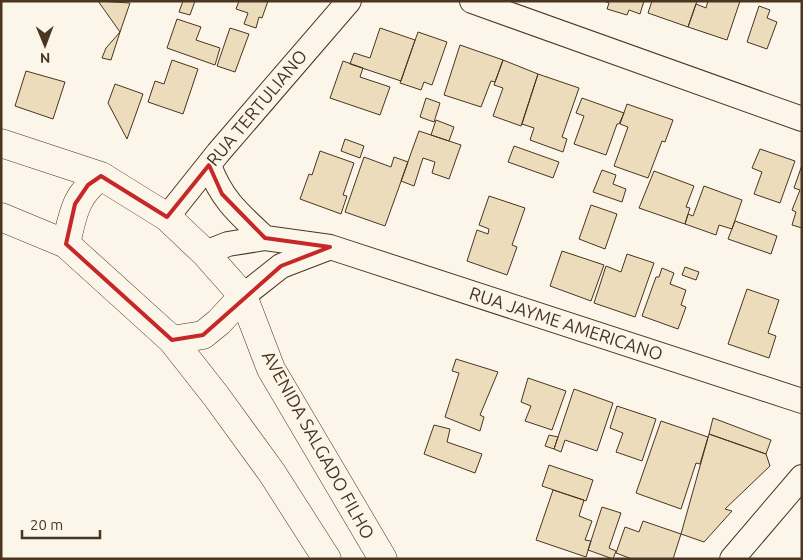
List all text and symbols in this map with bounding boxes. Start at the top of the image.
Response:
north arrow [20,20,70,70]
street label: RUA TERTULIANO [202,45,311,169]
text: N [40,50,51,66]
street label: RUA JAYME AMERICANO [467,282,665,364]
street label: AVENIDA SALGADO FILHO [259,347,379,542]
scale bar [22,508,100,540]
text: 20 m [30,516,63,533]

